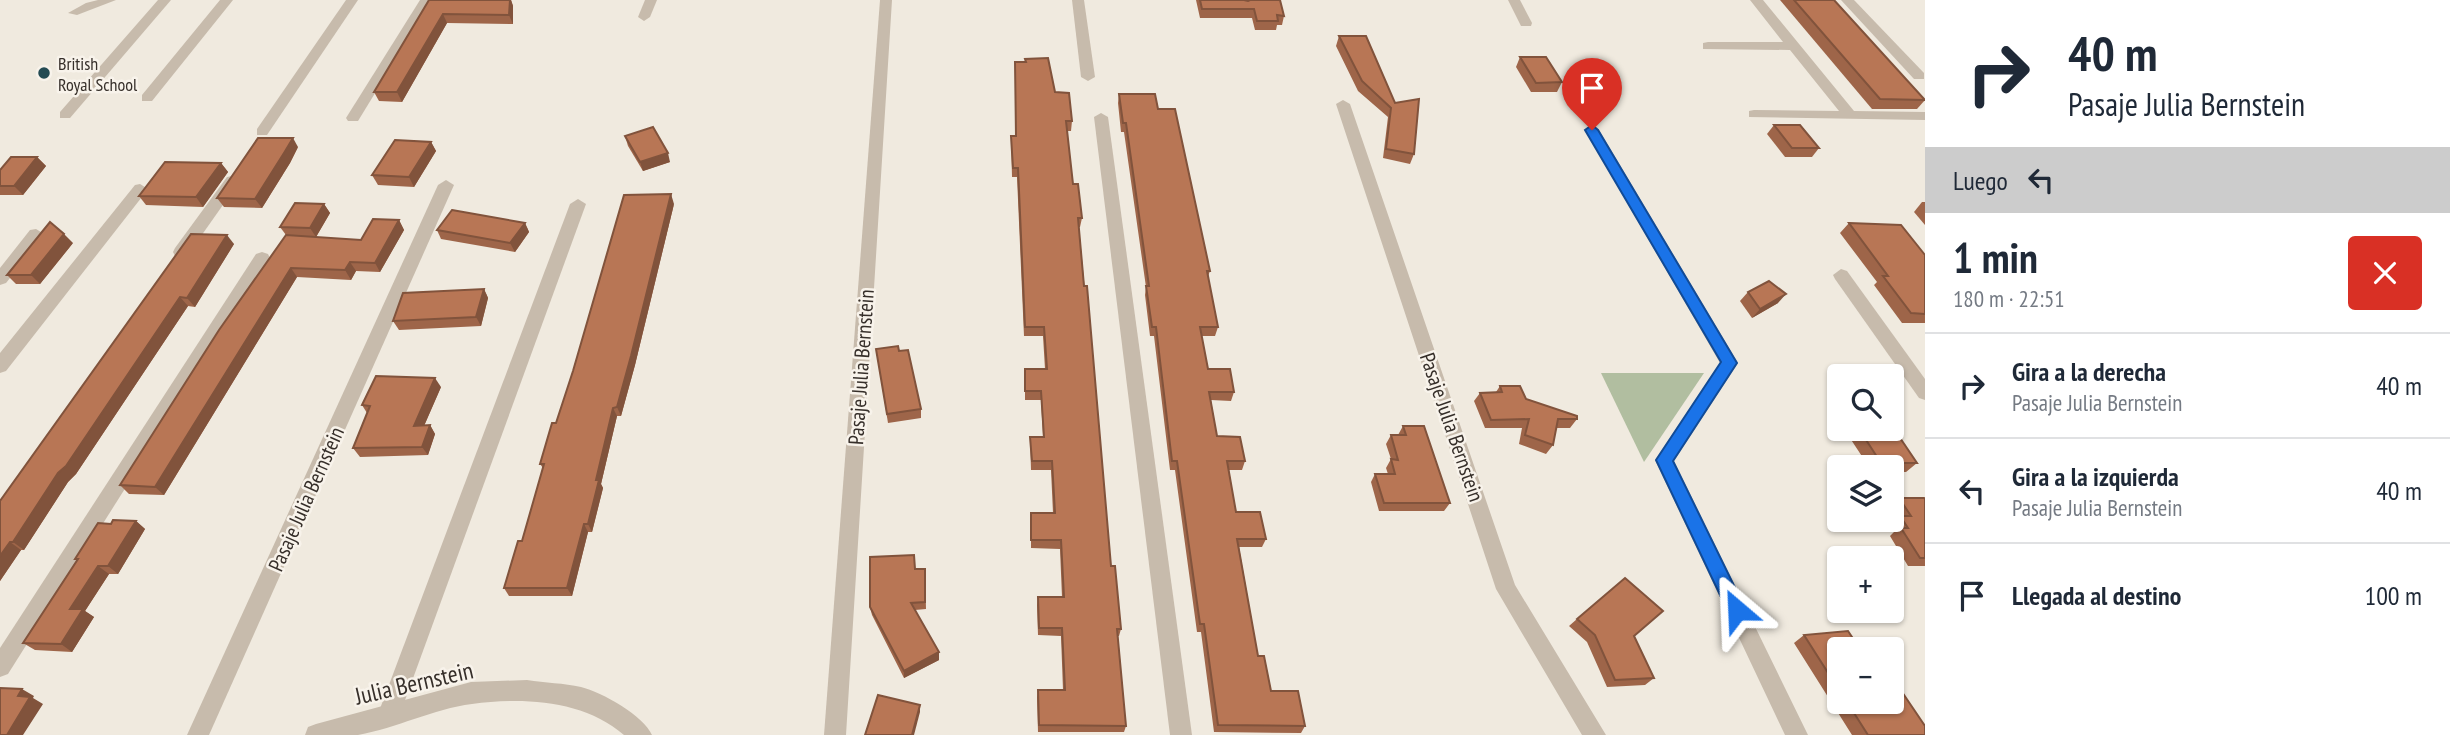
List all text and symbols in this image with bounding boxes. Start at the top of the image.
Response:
text: 40 m [2068,21,2157,85]
icon: right [1953,28,2044,119]
place label: British Royal School [58,52,138,96]
pin [1562,58,1622,130]
marker: British Royal School [36,65,52,81]
icon: arrive [1573,69,1611,107]
text: Pasaje Julia Bernstein [2068,83,2305,125]
icon: left [2022,161,2060,199]
text: Luego [1953,164,2008,197]
text: 1 min [1953,230,2038,285]
button: close [2348,236,2422,310]
text: 180 m · 22:51 [1953,284,2065,313]
street label: Pasaje Julia Bernstein [842,288,880,446]
street label: Pasaje Julia Bernstein [1414,349,1490,505]
text: Gira a la derecha [2012,355,2166,388]
map controls [1827,364,1904,714]
button: search [1827,364,1904,441]
icon: right [1953,367,1991,405]
text: 40 m [2376,369,2422,402]
text: Pasaje Julia Bernstein [2012,388,2182,417]
street label: Pasaje Julia Bernstein [262,422,350,576]
button: layers [1827,455,1904,532]
text: Gira a la izquierda [2012,460,2179,493]
icon: left [1953,472,1991,510]
text: 40 m [2376,474,2422,507]
text: Pasaje Julia Bernstein [2012,493,2182,522]
button: + [1827,546,1904,623]
position arrow [1700,573,1774,647]
icon: arrive [1953,577,1991,615]
text: Llegada al destino [2012,579,2181,612]
text: 100 m [2364,579,2422,612]
button: − [1827,637,1904,714]
street label: Julia Bernstein [351,654,476,712]

